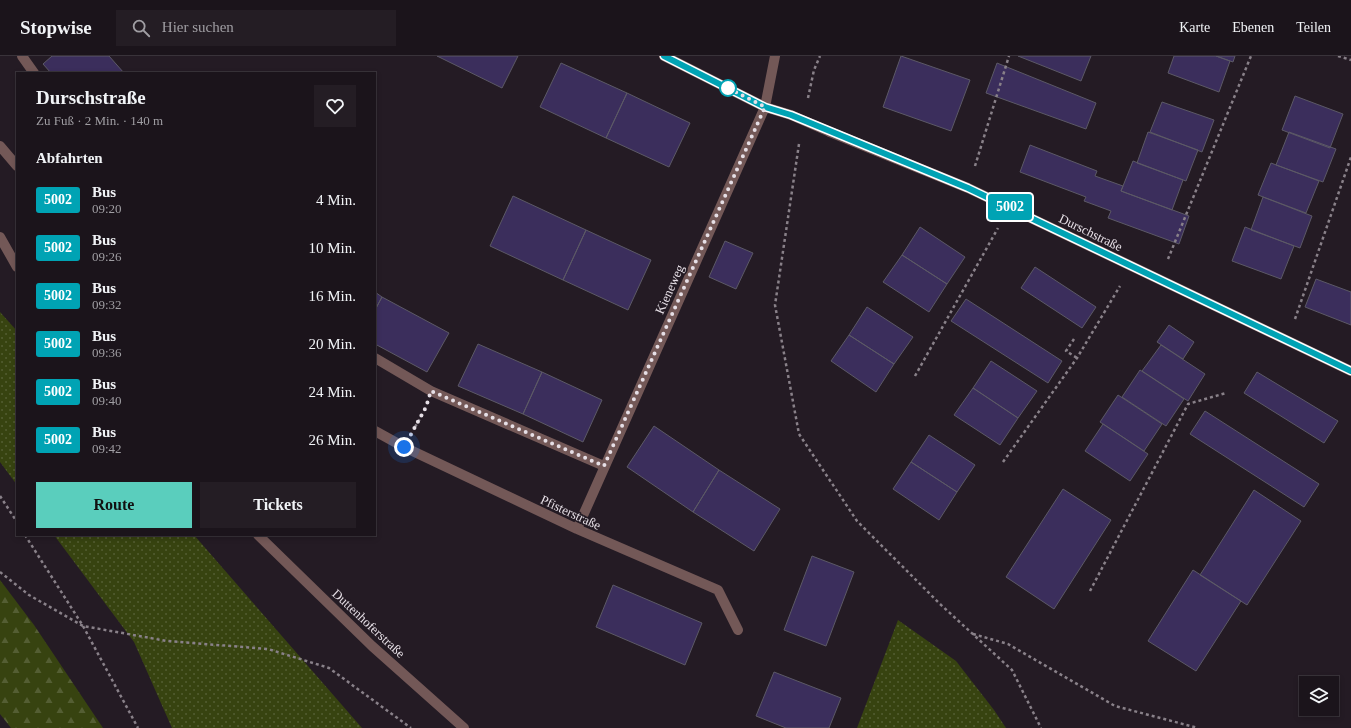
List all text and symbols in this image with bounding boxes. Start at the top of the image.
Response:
search box [116,10,396,46]
text: Stopwise [20,17,92,38]
icon: search [130,17,152,39]
text: Hier suchen [162,19,234,35]
text: Karte [1179,20,1210,35]
text: Ebenen [1232,20,1274,35]
text: Teilen [1296,20,1331,35]
unlabelled marker [719,79,737,97]
button: heart [314,85,356,127]
text: Durschstraße [36,87,146,108]
text: Zu Fuß · 2 Min. · 140 m [36,113,163,128]
text: Abfahrten [36,150,103,166]
text: Bus [92,184,116,200]
text: 5002 [44,192,72,207]
text: 4 Min. [316,192,356,208]
line badge: 5002 [982,194,1038,220]
text: 5002 [996,199,1024,214]
text: 09:20 [92,201,122,216]
street label: Durschstraße [1057,211,1125,254]
text: Bus [92,232,116,248]
text: 5002 [44,240,72,255]
text: 10 Min. [308,240,356,256]
text: 09:26 [92,249,122,264]
street label: Kieneweg [652,262,687,316]
text: Bus [92,280,116,296]
text: 5002 [44,288,72,303]
text: 16 Min. [308,288,356,304]
text: 09:32 [92,297,122,312]
text: Bus [92,328,116,344]
text: 5002 [44,336,72,351]
text: 20 Min. [308,336,356,352]
text: 09:36 [92,345,122,360]
text: Bus [92,376,116,392]
text: 5002 [44,384,72,399]
text: 24 Min. [308,384,356,400]
text: 09:40 [92,393,122,408]
text: Bus [92,424,116,440]
text: 5002 [44,432,72,447]
text: 26 Min. [308,432,356,448]
your location [394,437,414,457]
text: 09:42 [92,441,122,456]
button: Route [36,482,192,528]
button: Tickets [200,482,356,528]
street label: Pfisterstraße [538,492,604,533]
street label: Duttenhoferstraße [329,586,408,661]
map controls [1299,676,1339,716]
button: layers [1299,676,1339,716]

